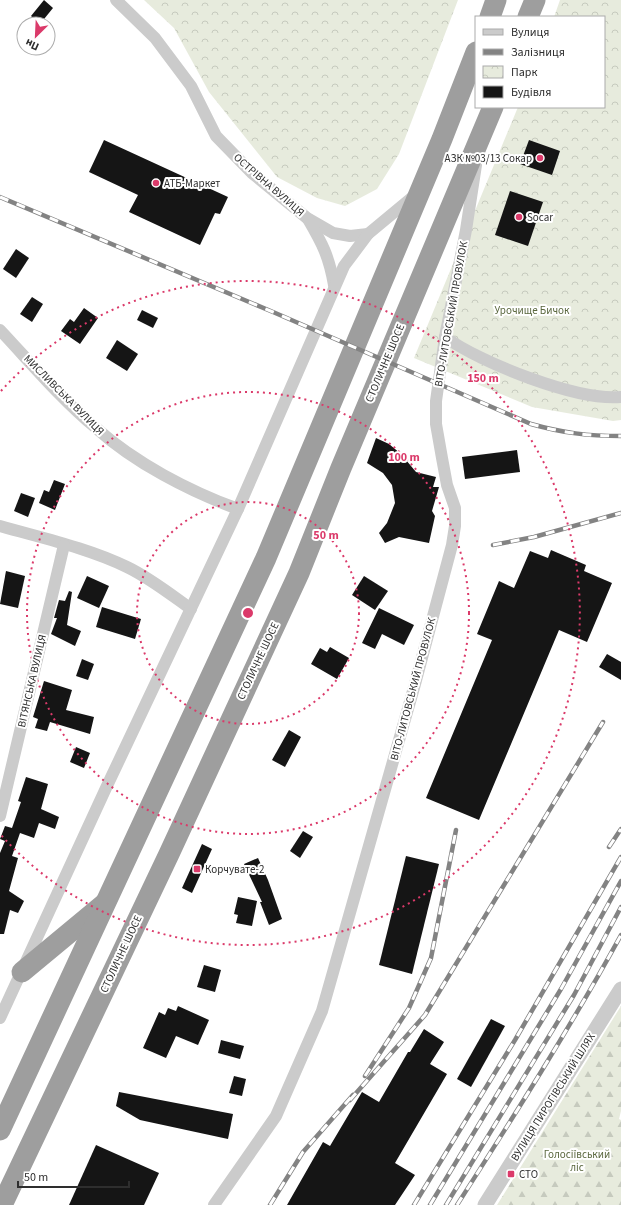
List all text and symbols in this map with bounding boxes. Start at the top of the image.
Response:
north arrow [16,16,56,56]
legend [475,16,605,108]
text: Вулиця [511,24,549,41]
text: Пн [23,35,41,54]
text: Залізниця [511,44,565,61]
text: Парк [511,64,537,81]
text: Будівля [511,84,551,101]
street label: ОСТРІВНА ВУЛИЦЯ [230,150,308,220]
place label: АЗК №03/13 Сокар [444,151,532,166]
marker: АЗК №03/13 Сокар [535,153,545,163]
place label: АТБ-Маркет [164,176,220,191]
marker: АТБ-Маркет [151,178,161,188]
place label: Socar [527,210,553,225]
marker: Socar [514,212,524,222]
street label: ВІТО-ЛИТОВСЬКИЙ ПРОВУЛОК [431,240,471,388]
park label: Урочище Бичок [495,303,570,318]
street label: СТОЛИЧНЕ ШОСЕ [362,321,408,404]
street label: МИСЛИВСЬКА ВУЛИЦЯ [20,351,108,439]
text: 150 m [467,370,499,387]
text: 100 m [388,449,420,466]
text: 50 m [313,527,339,544]
centre of rings [241,606,255,620]
street label: ВІТО-ЛИТОВСЬКИЙ ПРОВУЛОК [387,615,439,762]
street label: СТОЛИЧНЕ ШОСЕ [233,620,283,702]
street label: ВІТЯНСЬКА ВУЛИЦЯ [14,633,50,729]
place label: Корчувате-2 [205,862,264,877]
marker: Корчувате-2 [192,864,202,874]
street label: СТОЛИЧНЕ ШОСЕ [96,913,146,995]
street label: ВУЛИЦЯ ПИРОГІВСЬКИЙ ШЛЯХ [507,1030,599,1164]
park label: Голосіївський ліс [544,1147,610,1175]
scale bar [18,1163,129,1189]
place label: СТО [519,1167,538,1182]
text: 50 m [24,1169,48,1186]
marker: СТО [506,1169,516,1179]

